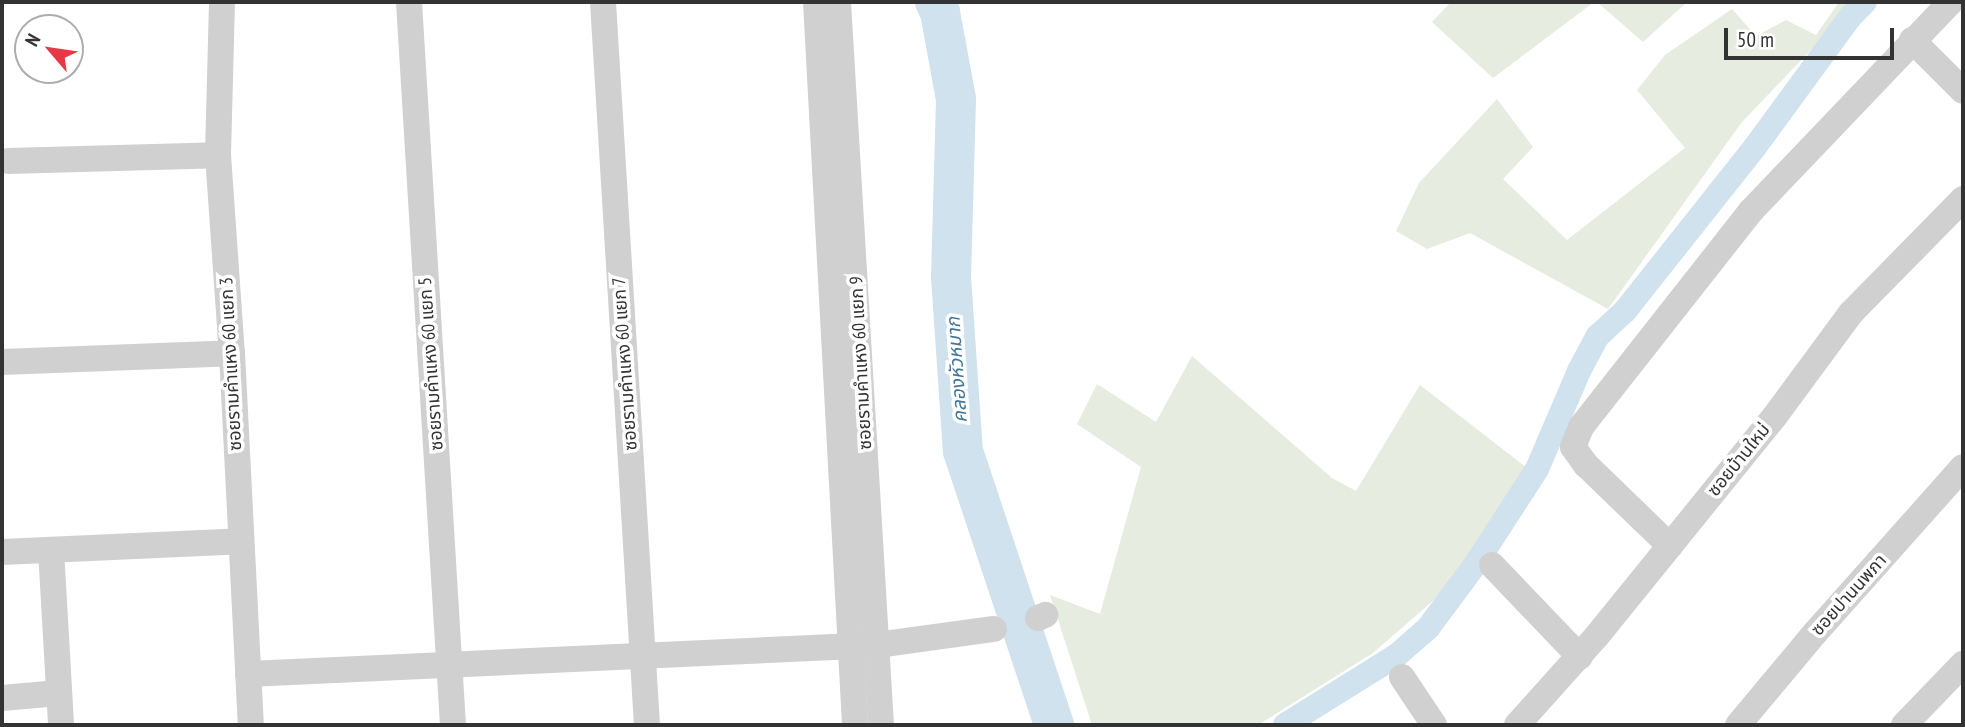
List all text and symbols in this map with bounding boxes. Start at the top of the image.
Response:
north arrow [14,14,84,84]
scale bar [1727,14,1897,58]
text: 50 m [1737,26,1774,53]
text: N [19,29,45,50]
street label: ซอยรามคำแหง 60 แยก 9 [846,276,876,450]
street label: ซอยรามคำแหง 60 แยก 3 [216,277,246,451]
street label: ซอยรามคำแหง 60 แยก 5 [414,277,448,451]
street label: ซอยรามคำแหง 60 แยก 7 [608,277,642,451]
water label: คลองหัวหมาก [942,316,972,424]
street label: ซอยบ้านใหม่ [1703,419,1775,501]
street label: ซอยปานนพภา [1807,550,1891,640]

